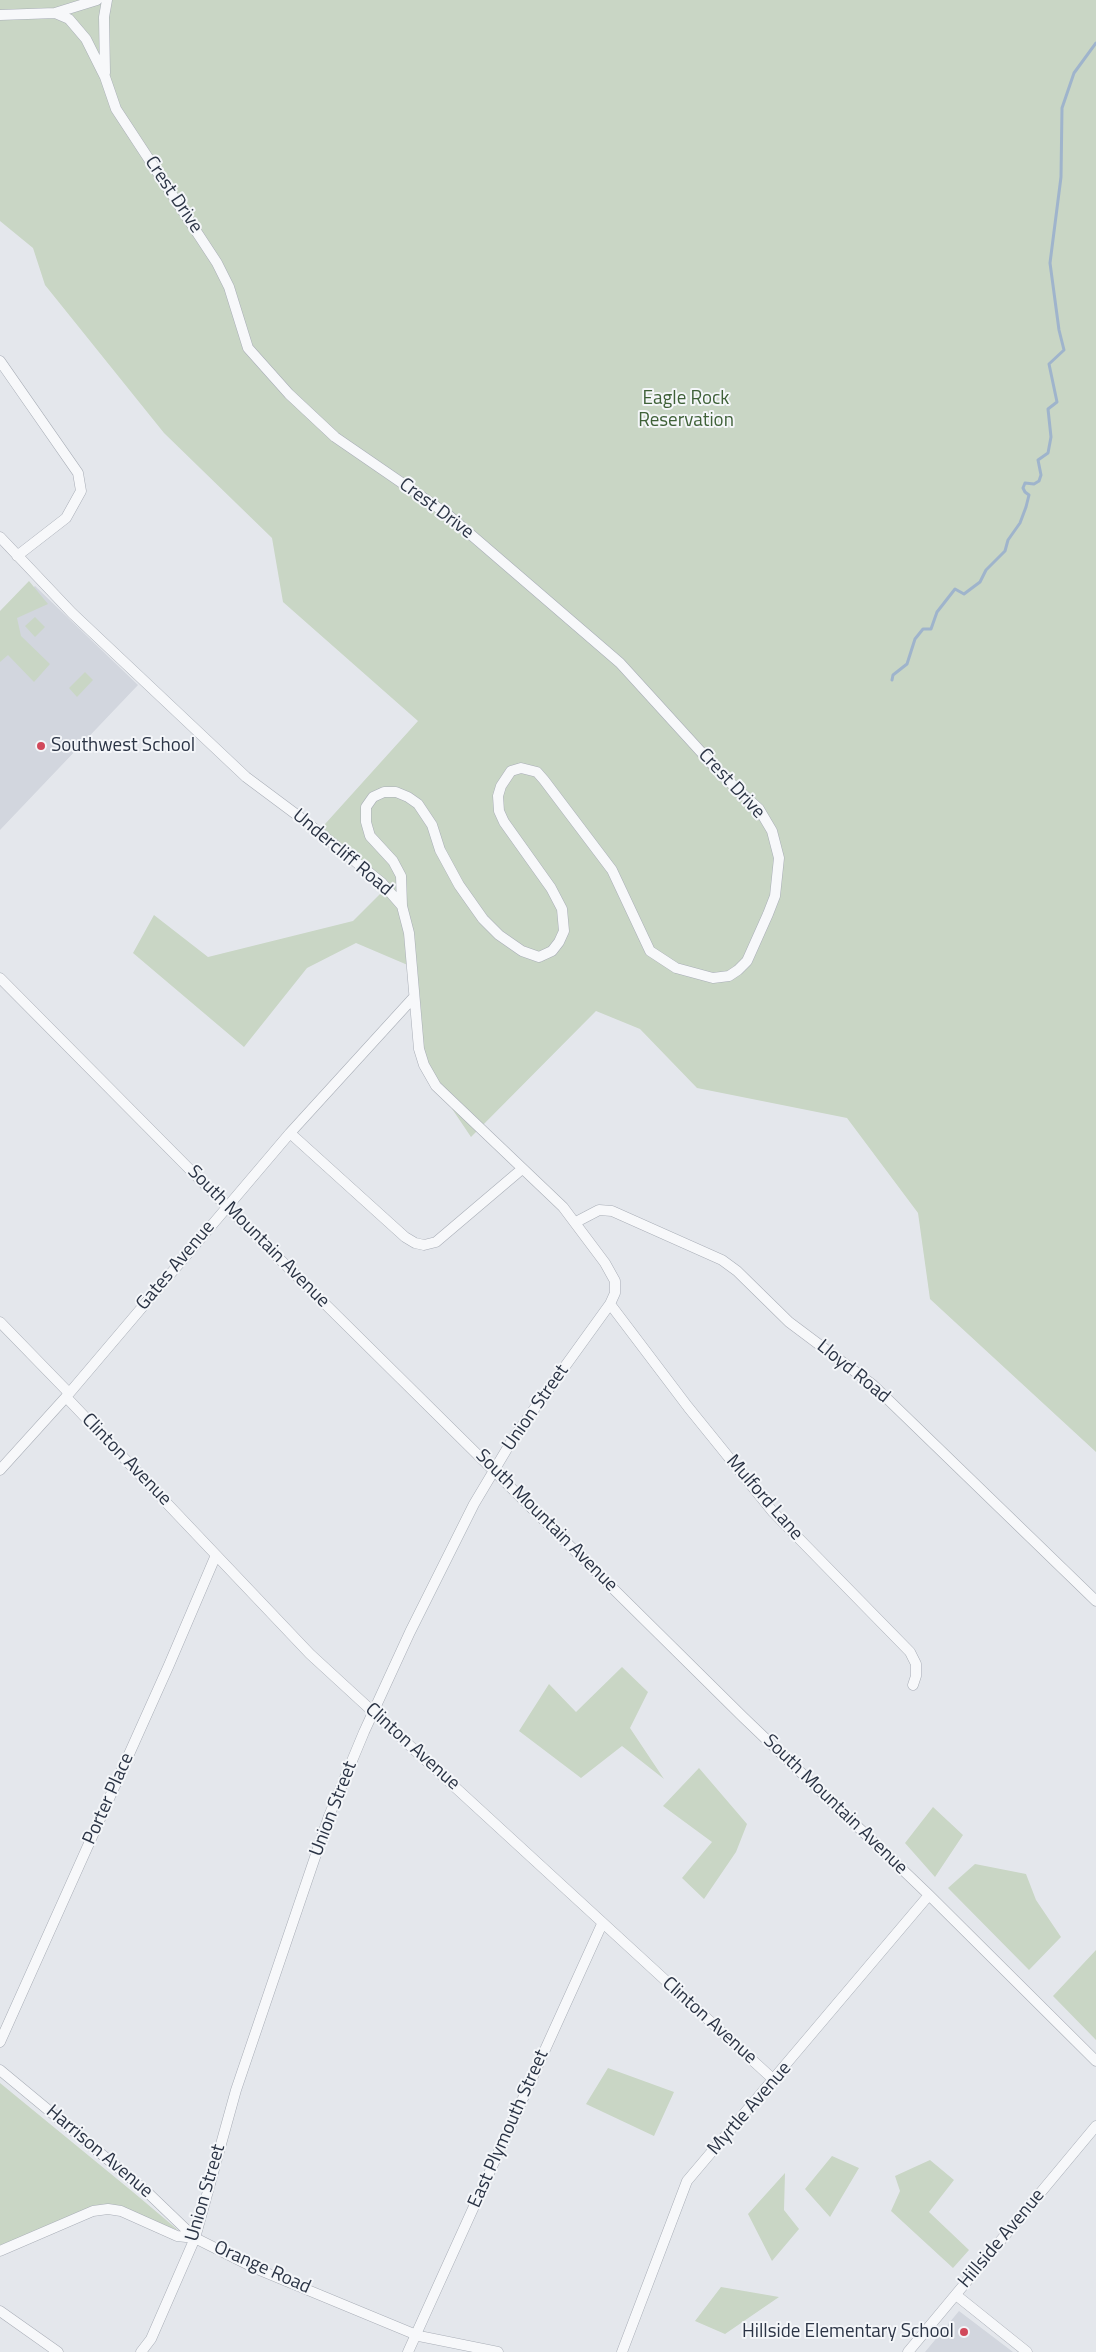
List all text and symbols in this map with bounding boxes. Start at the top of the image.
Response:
street label: Crest Drive [139,152,207,238]
park label: Eagle Rock Reservation [638,388,734,432]
street label: Crest Drive [394,474,478,544]
place label: Southwest School [51,735,195,757]
marker: Southwest School [35,740,47,752]
street label: Crest Drive [693,744,769,824]
street label: Undercliff Road [287,805,397,901]
street label: South Mountain Avenue [182,1161,334,1313]
street label: Gates Avenue [132,1217,220,1315]
street label: Lloyd Road [812,1336,894,1408]
street label: Union Street [498,1361,574,1455]
street label: Clinton Avenue [76,1409,176,1511]
street label: South Mountain Avenue [470,1445,622,1597]
street label: Mulford Lane [721,1451,807,1545]
street label: Clinton Avenue [360,1699,464,1795]
street label: South Mountain Avenue [758,1730,912,1880]
street label: Porter Place [79,1750,139,1848]
street label: Union Street [305,1758,363,1860]
street label: Clinton Avenue [657,1973,761,2069]
street label: East Plymouth Street [464,2046,554,2212]
street label: Myrtle Avenue [703,2058,797,2160]
street label: Harrison Avenue [41,2101,157,2203]
street label: Union Street [181,2142,231,2244]
street label: Hillside Avenue [954,2185,1050,2293]
street label: Orange Road [210,2237,314,2299]
place label: Hillside Elementary School [742,2321,954,2343]
marker: Hillside Elementary School [958,2326,970,2338]

